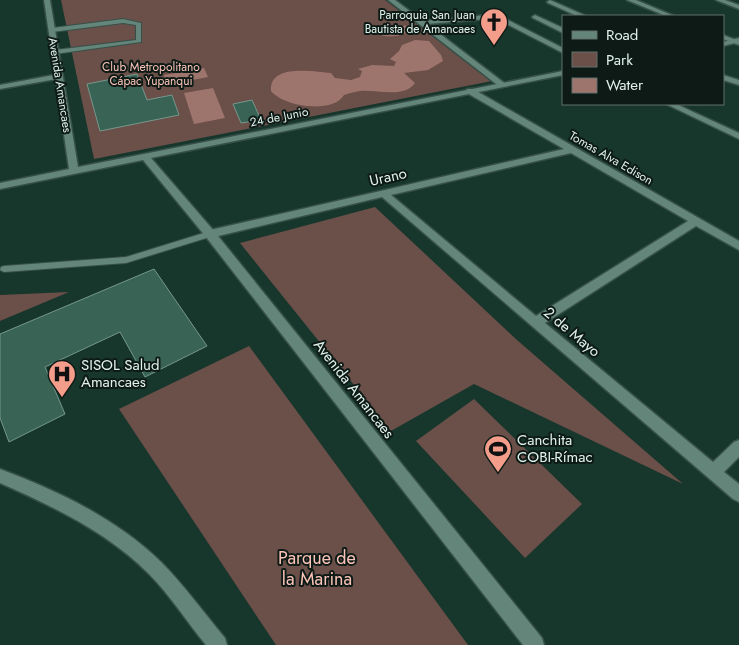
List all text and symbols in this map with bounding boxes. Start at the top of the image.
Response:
place label: Parroquia San Juan Bautista de Amancaes [365,6,475,38]
church icon: Parroquia San Juan Bautista de Amancaes [479,7,509,46]
legend [562,15,724,105]
text: Road [606,24,638,46]
street label: Avenida Amancaes [44,36,76,134]
text: Park [606,49,633,71]
park label: Club Metropolitano Cápac Yupanqui [102,58,200,90]
text: Water [606,74,644,96]
street label: 24 de Junio [248,102,310,131]
street label: Tomas Alva Edison [566,127,656,189]
street label: Urano [367,162,409,192]
street label: 2 de Mayo [539,302,605,362]
street label: Avenida Amancaes [308,335,400,443]
place label: SISOL Salud Amancaes [81,354,160,393]
hospital icon: SISOL Salud Amancaes [47,359,77,398]
place label: Canchita COBI-Rímac [517,429,593,468]
sports icon: Canchita COBI-Rímac [483,434,513,473]
park label: Parque de la Marina [278,545,356,592]

